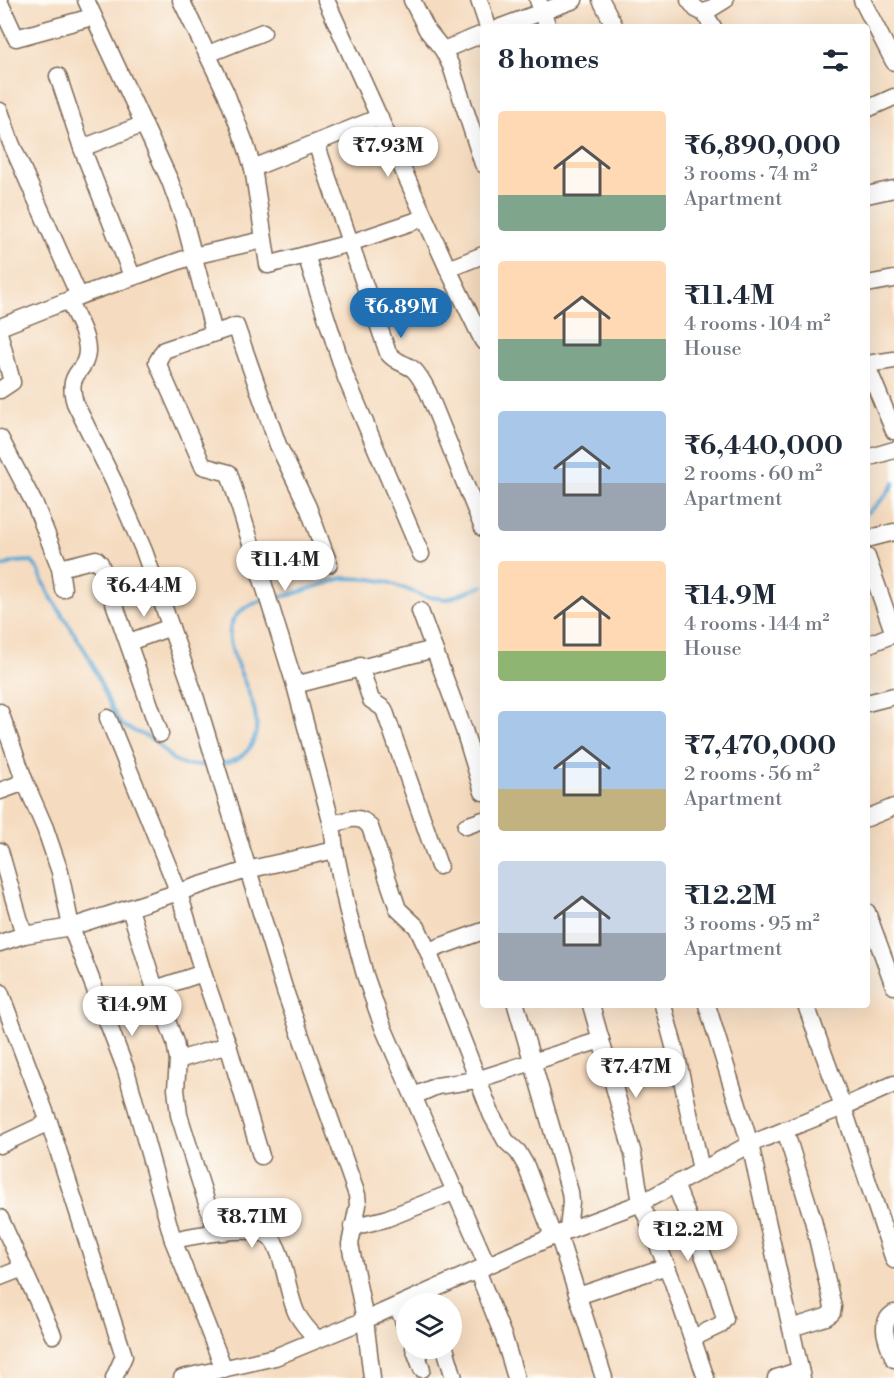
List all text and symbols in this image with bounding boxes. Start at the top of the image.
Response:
text: 8 homes [498,44,599,76]
icon: filters [819,44,852,77]
pin: ₹7.93M [339,127,437,178]
text: ₹6,890,000 [684,130,841,162]
text: ₹7.93M [352,134,424,159]
icon: home [546,135,618,207]
text: 3 rooms · 74 m² [684,162,817,187]
text: Apartment [684,187,782,212]
text: ₹11.4M [684,280,774,312]
icon: home [546,285,618,357]
pin: ₹6.89M [352,288,450,339]
text: ₹6.89M [364,295,438,320]
text: 4 rooms · 104 m² [684,312,831,337]
text: House [684,337,742,362]
text: ₹6,440,000 [684,430,843,462]
icon: home [546,435,618,507]
text: 2 rooms · 60 m² [684,462,822,487]
text: Apartment [684,487,782,512]
pin: ₹11.4M [236,541,334,592]
text: ₹11.4M [250,548,320,573]
pin: ₹6.44M [95,567,193,618]
text: ₹6.44M [106,574,182,599]
text: ₹14.9M [684,580,776,612]
icon: home [546,585,618,657]
text: 4 rooms · 144 m² [684,612,829,637]
text: House [684,637,742,662]
text: ₹7,470,000 [684,730,836,762]
icon: home [546,735,618,807]
text: 2 rooms · 56 m² [684,762,820,787]
text: Apartment [684,787,782,812]
text: ₹12.2M [684,880,776,912]
icon: home [546,885,618,957]
text: 3 rooms · 95 m² [684,912,820,937]
text: Apartment [684,937,782,962]
pin: ₹14.9M [83,986,181,1037]
text: ₹14.9M [97,993,167,1018]
pin: ₹7.47M [587,1048,685,1099]
text: ₹7.47M [600,1055,672,1080]
pin: ₹8.71M [203,1198,301,1249]
text: ₹8.71M [217,1205,287,1230]
pin: ₹12.2M [639,1211,737,1262]
text: ₹12.2M [652,1218,724,1243]
map controls [396,1293,462,1359]
button: layers [396,1293,462,1359]

